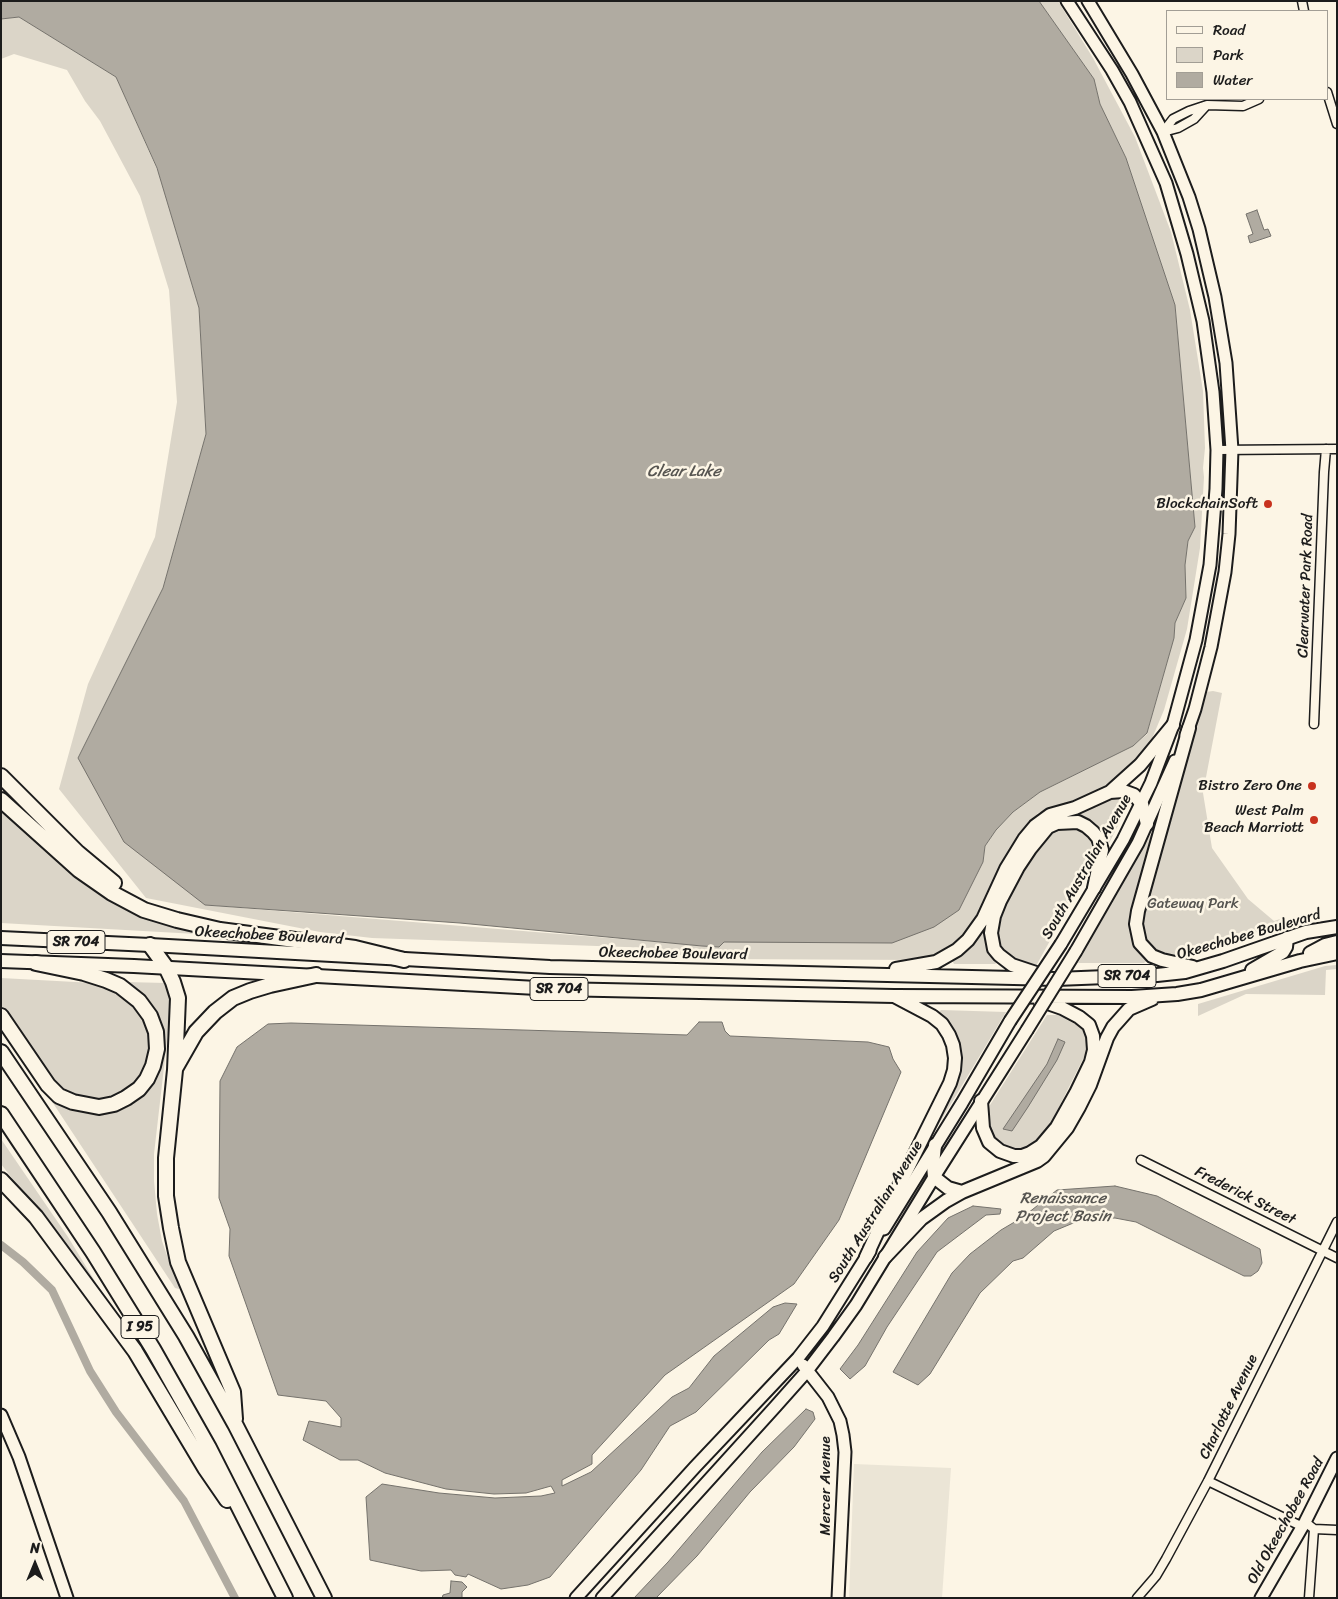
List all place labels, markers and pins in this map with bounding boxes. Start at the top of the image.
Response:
place label: BlockchainSoft [1156,495,1258,513]
marker: BlockchainSoft [1262,498,1274,510]
place label: Bistro Zero One [1198,777,1302,795]
marker: Bistro Zero One [1306,780,1318,792]
place label: West Palm Beach Marriott [1204,802,1304,837]
marker: West Palm Beach Marriott [1308,814,1320,826]

